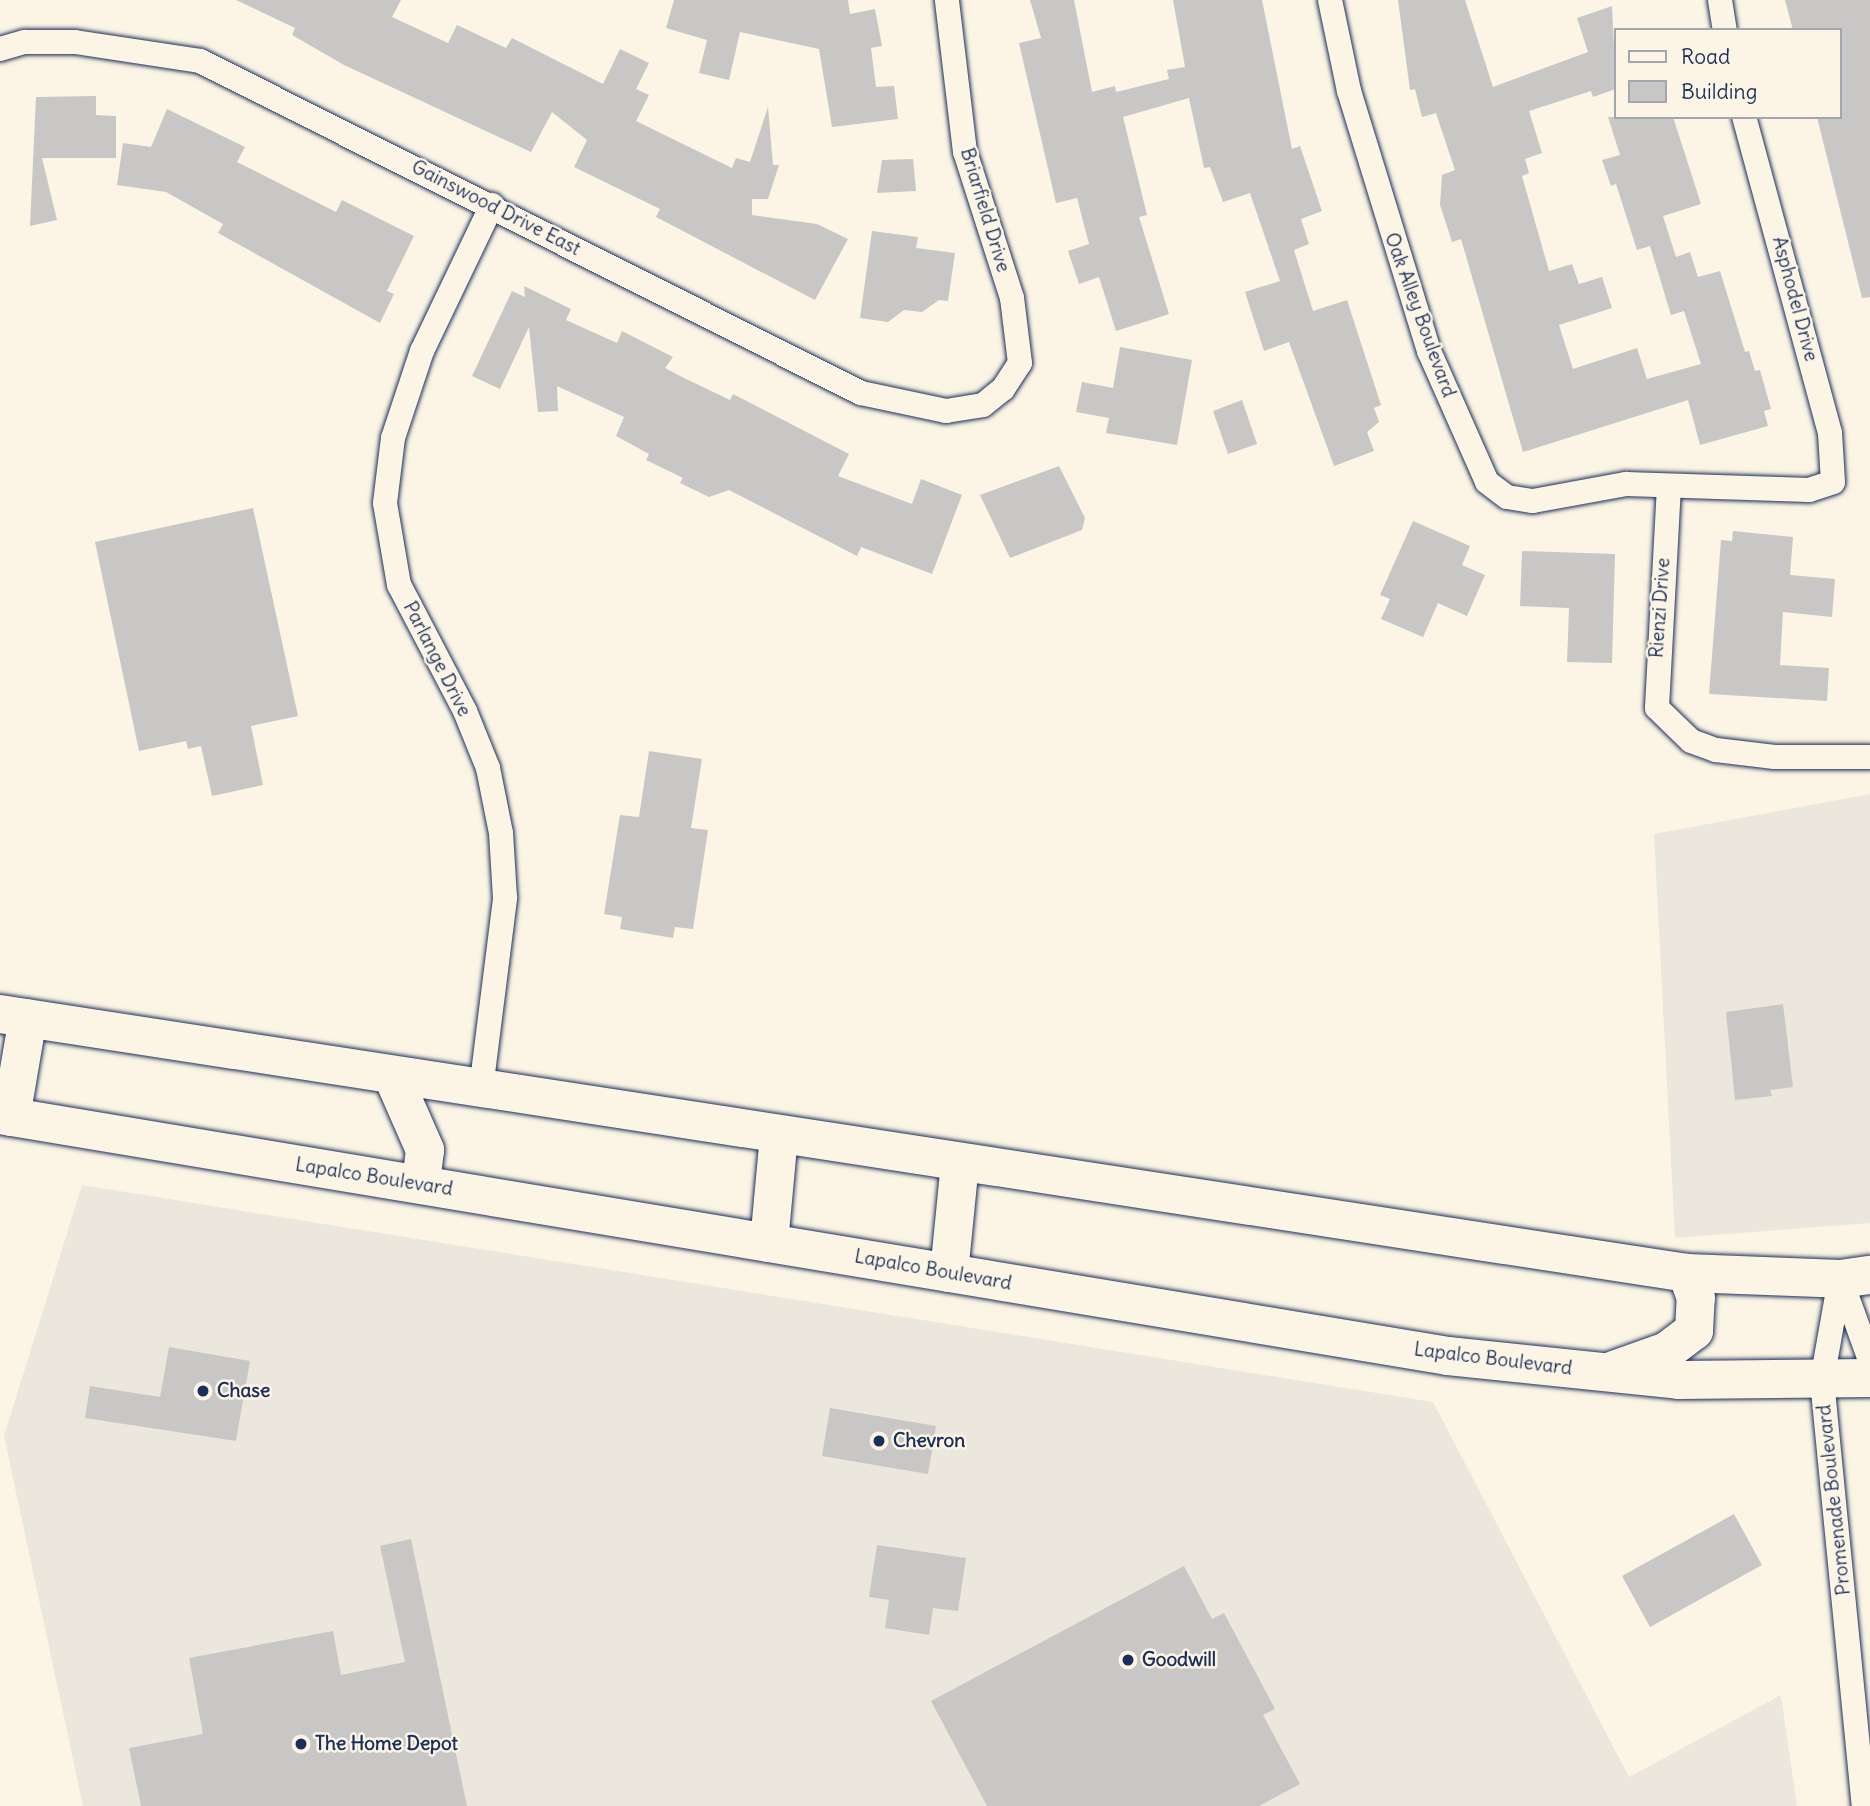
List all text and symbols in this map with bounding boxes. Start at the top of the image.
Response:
legend [1615,28,1842,119]
text: Road [1681,43,1730,70]
text: Building [1681,78,1757,105]
street label: Briarfield Drive [955,145,1015,275]
street label: Gainswood Drive East [408,155,584,261]
street label: Oak Alley Boulevard [1380,230,1460,400]
street label: Asphodel Drive [1767,234,1823,364]
street label: Rienzi Drive [1645,557,1675,659]
street label: Parlange Drive [398,598,476,720]
street label: Lapalco Boulevard [294,1153,454,1201]
street label: Lapalco Boulevard [853,1245,1013,1295]
street label: Lapalco Boulevard [1413,1338,1573,1380]
place label: Chase [217,1380,270,1402]
marker: Chase [195,1383,211,1399]
street label: Promenade Boulevard [1813,1404,1855,1596]
place label: Chevron [893,1430,965,1452]
marker: Chevron [871,1433,887,1449]
place label: Goodwill [1142,1649,1216,1671]
marker: Goodwill [1120,1652,1136,1668]
place label: The Home Depot [315,1733,458,1755]
marker: The Home Depot [293,1736,309,1752]

